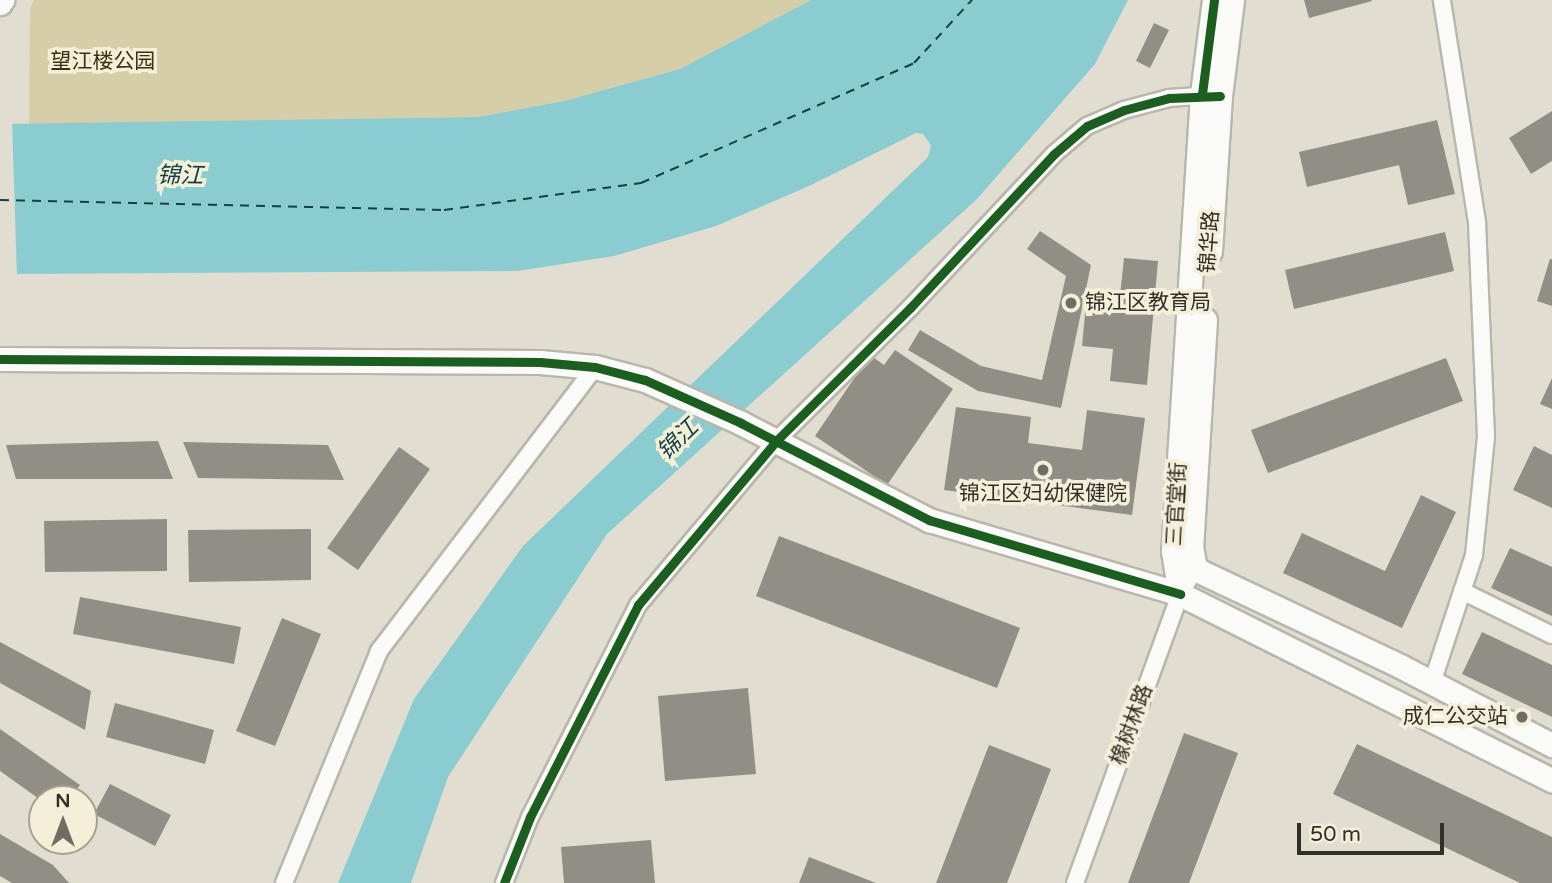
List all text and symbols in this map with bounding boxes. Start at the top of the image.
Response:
park label: 望江楼公园 [51,49,155,75]
water label: 锦江 [157,162,203,190]
street label: 锦华路 [1195,210,1225,274]
place label: 锦江区教育局 [1085,290,1211,316]
marker: 锦江区教育局 [1063,295,1079,311]
water label: 锦江 [652,414,704,466]
street label: 三官堂街 [1162,461,1192,547]
marker: 锦江区妇幼保健院 [1035,462,1051,478]
place label: 锦江区妇幼保健院 [959,481,1127,507]
street label: 橡树林路 [1106,681,1158,769]
place label: 成仁公交站 [1403,704,1508,730]
marker: 成仁公交站 [1514,709,1530,725]
north arrow [28,785,98,855]
text: N [55,790,71,812]
scale bar [1300,810,1447,854]
text: 50 m [1310,822,1361,847]

